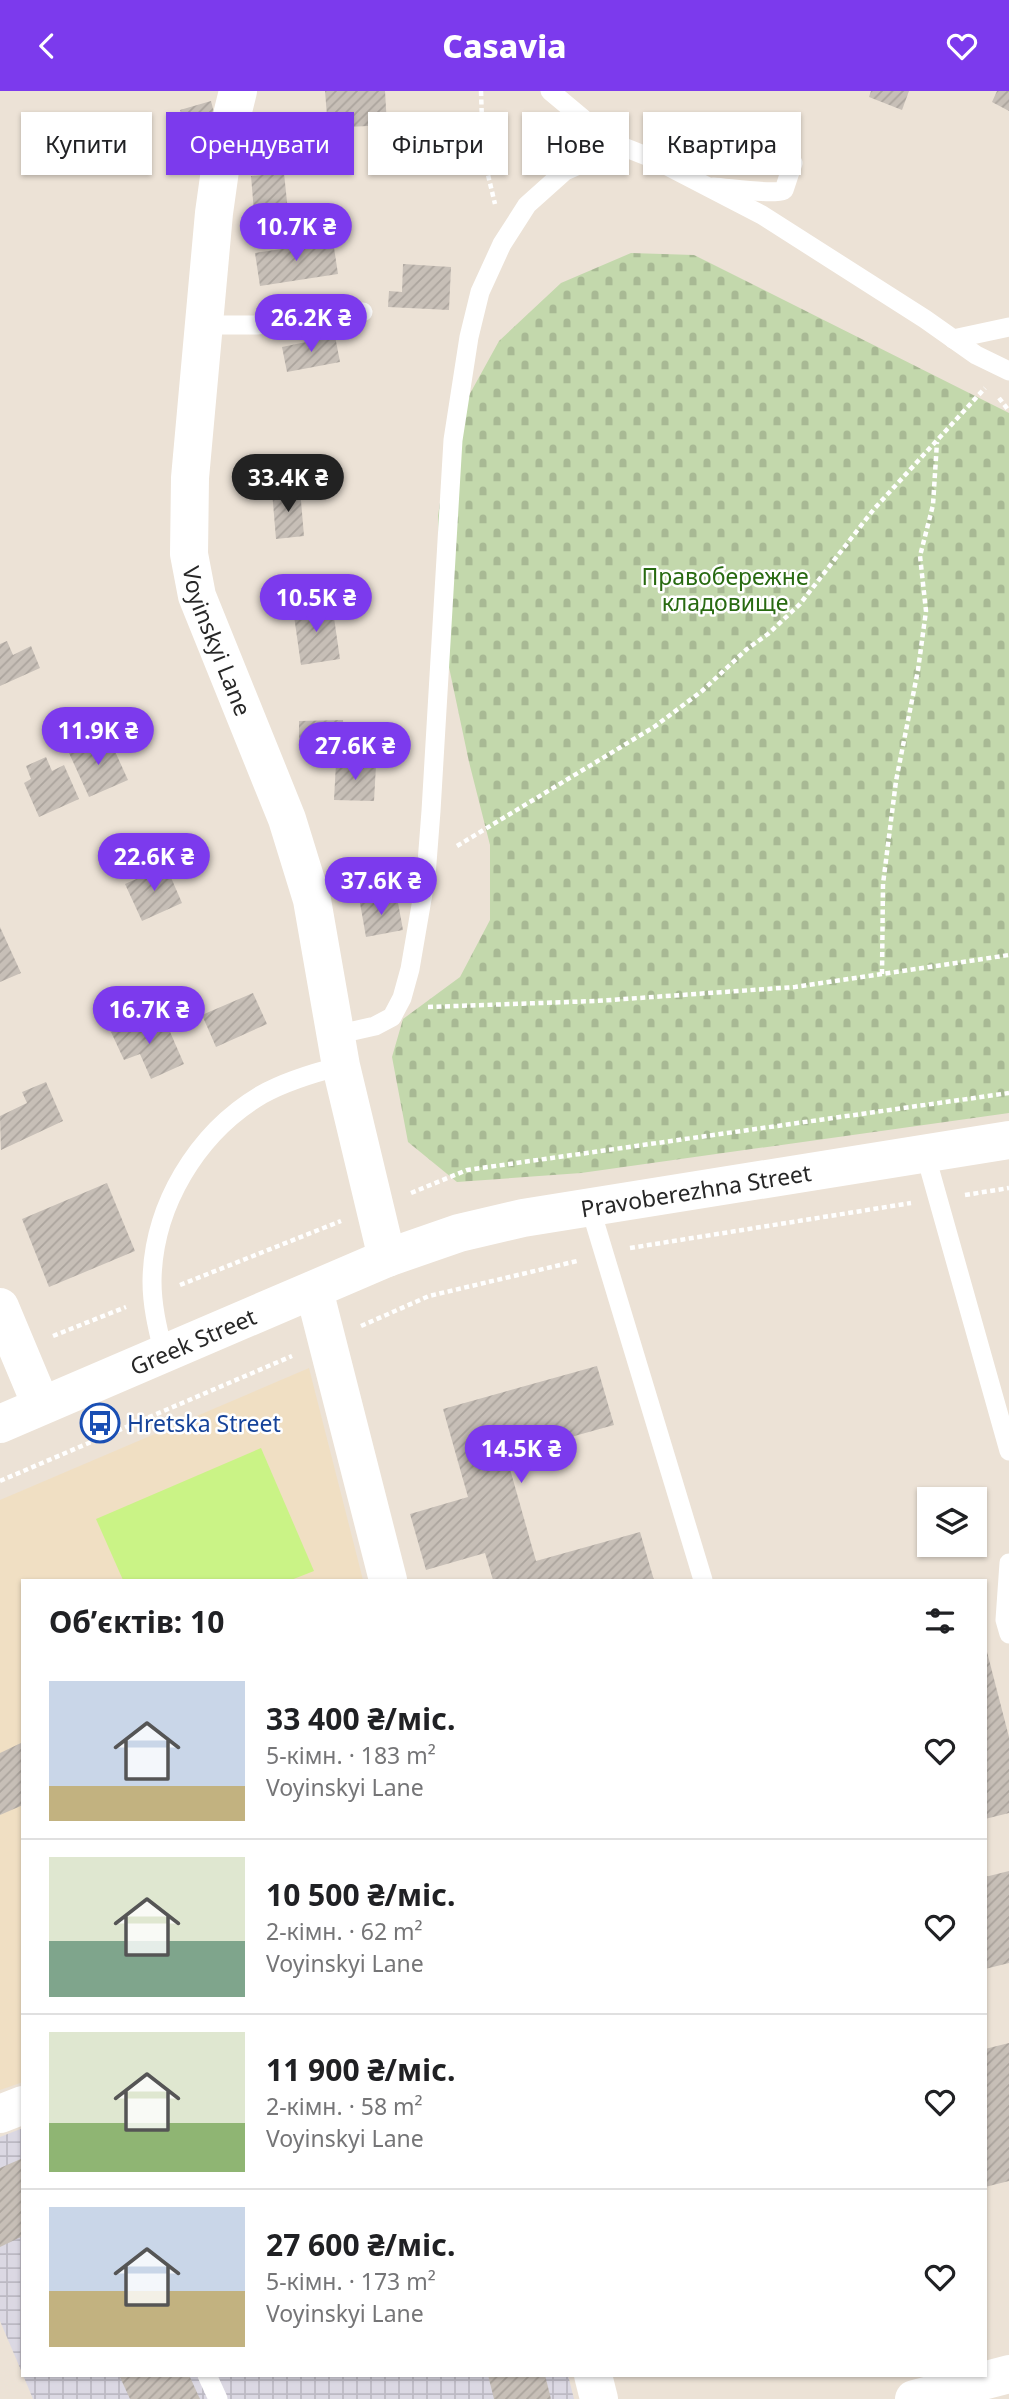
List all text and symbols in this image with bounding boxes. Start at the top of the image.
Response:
text: Casavia [442,24,567,67]
icon: back [28,27,66,65]
icon: heart [943,27,981,65]
chip: Купити [21,112,152,175]
chip: Орендувати [166,112,354,175]
chip: Фільтри [368,112,508,175]
chip: Нове [522,112,629,175]
chip: Квартира [643,112,801,175]
pin: 10.7K ₴ [231,204,361,263]
text: 10.7K ₴ [256,210,336,242]
pin: 26.2K ₴ [246,295,376,354]
text: 26.2K ₴ [271,301,351,333]
pin: 33.4K ₴ [223,455,353,514]
text: 33.4K ₴ [248,461,328,493]
park label: Правобережне кладовище [641,560,809,618]
street label: Voyinskyi Lane [176,563,260,720]
pin: 10.5K ₴ [251,575,381,634]
text: 10.5K ₴ [276,581,356,613]
pin: 11.9K ₴ [33,707,163,767]
text: 11.9K ₴ [58,714,138,746]
pin: 27.6K ₴ [290,723,420,782]
text: 27.6K ₴ [315,729,395,761]
pin: 22.6K ₴ [89,833,219,893]
text: 22.6K ₴ [114,840,194,872]
pin: 37.6K ₴ [316,857,446,917]
text: 37.6K ₴ [341,864,421,896]
pin: 16.7K ₴ [84,986,214,1046]
text: 16.7K ₴ [109,993,189,1025]
street label: Pravoberezhna Street [578,1156,813,1225]
street label: Greek Street [125,1300,261,1382]
bus stop icon: Hretska Street [79,1402,121,1444]
place label: Hretska Street [127,1407,281,1439]
pin: 14.5K ₴ [456,1425,586,1485]
text: 14.5K ₴ [481,1432,561,1464]
map controls [917,1487,987,1557]
button: layers [917,1487,987,1557]
text: Об’єктів: 10 [49,1601,224,1642]
icon: filters [921,1602,959,1640]
text: 33 400 ₴/міс. [266,1698,456,1739]
icon: home [105,1709,189,1793]
icon: heart [921,1732,959,1770]
text: 5-кімн. · 183 m² [266,1739,436,1771]
text: Voyinskyi Lane [266,1771,424,1803]
text: 10 500 ₴/міс. [266,1874,456,1915]
icon: home [105,1885,189,1969]
icon: heart [921,1908,959,1946]
text: 2-кімн. · 62 m² [266,1915,423,1947]
text: Voyinskyi Lane [266,1947,424,1979]
text: 11 900 ₴/міс. [266,2049,456,2090]
icon: home [105,2060,189,2144]
icon: heart [921,2083,959,2121]
text: 2-кімн. · 58 m² [266,2090,423,2122]
text: Voyinskyi Lane [266,2122,424,2154]
text: 27 600 ₴/міс. [266,2224,456,2265]
icon: home [105,2235,189,2319]
icon: heart [921,2258,959,2296]
text: 5-кімн. · 173 m² [266,2265,436,2297]
text: Voyinskyi Lane [266,2297,424,2329]

